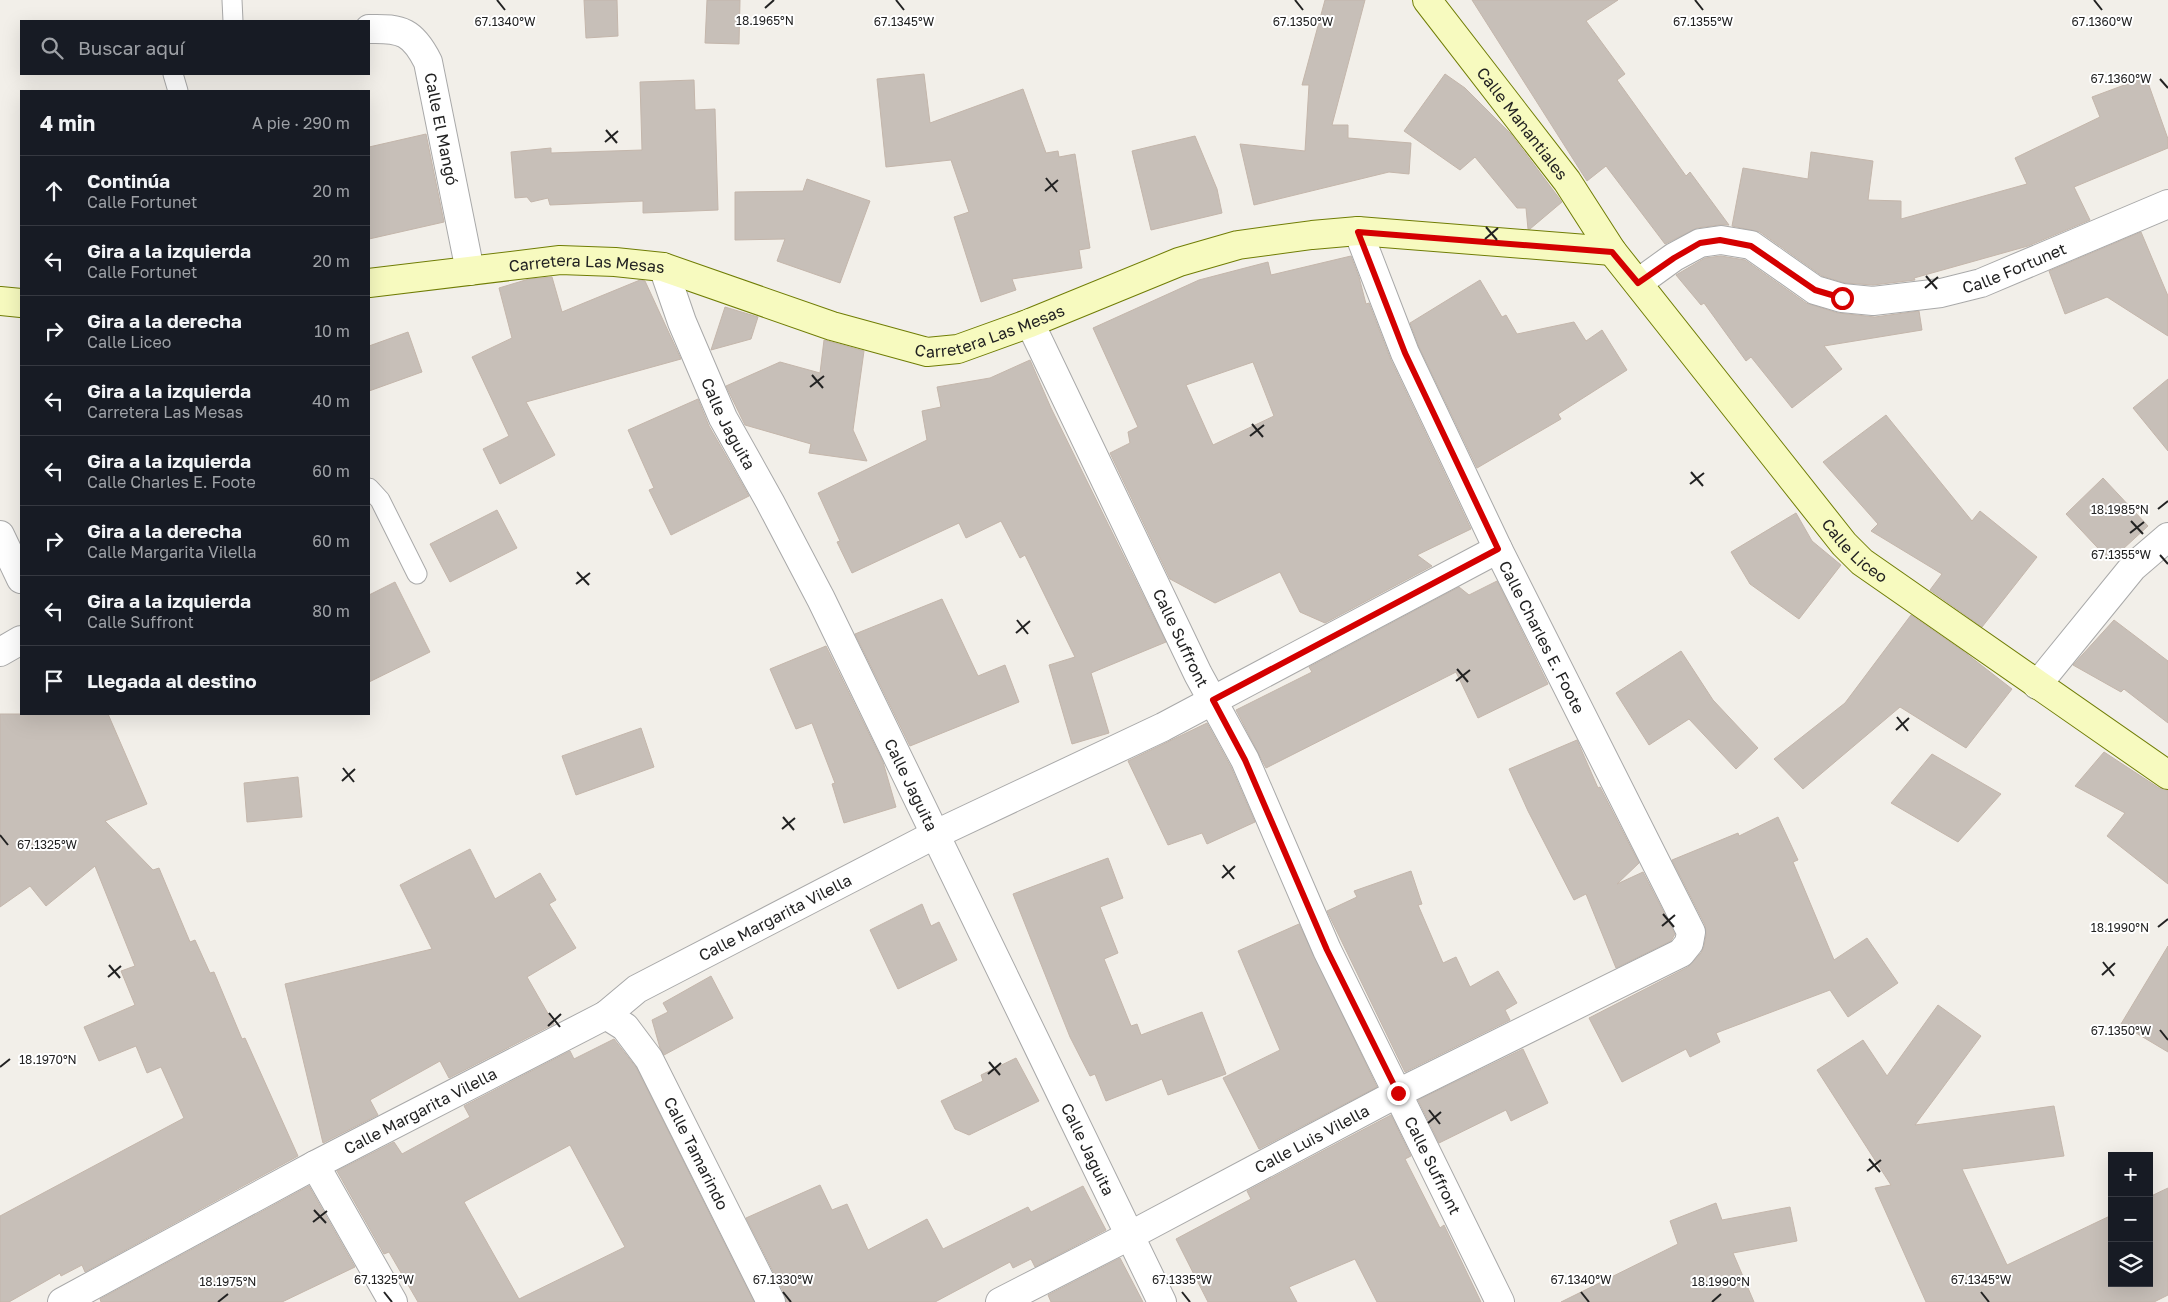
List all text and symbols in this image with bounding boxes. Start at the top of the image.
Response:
text: 18.1965°N [736,13,794,28]
text: 67.1340°W [474,14,536,29]
text: 67.1345°W [874,14,935,29]
text: 67.1350°W [1273,14,1334,29]
text: 67.1355°W [1673,14,1734,29]
text: 67.1360°W [2072,14,2133,29]
search box [20,20,370,75]
icon: search [38,34,66,62]
text: Buscar aquí [78,36,185,59]
street label: Calle Manantiales [1473,63,1572,184]
street label: Calle El Mangó [420,71,463,187]
text: 67.1360°W [2091,71,2152,86]
text: 4 min [40,110,95,136]
text: A pie · 290 m [252,113,350,133]
text: Continúa [87,169,170,192]
icon: ahead [40,177,68,205]
text: 20 m [313,181,350,201]
text: Calle Fortunet [87,192,197,212]
street label: Calle Fortunet [1960,238,2069,297]
text: Gira a la izquierda [87,239,251,262]
icon: left [40,247,68,275]
street label: Carretera Las Mesas [508,250,666,277]
text: 20 m [313,251,350,271]
text: Calle Fortunet [87,262,197,282]
route start [1831,287,1854,310]
street label: Carretera Las Mesas [912,300,1067,362]
text: Gira a la derecha [87,309,242,332]
icon: right [40,317,68,345]
text: 10 m [314,321,350,341]
text: Calle Liceo [87,332,171,352]
street label: Calle Jaguita [697,375,760,473]
text: Gira a la izquierda [87,379,251,402]
icon: left [40,387,68,415]
text: 40 m [312,391,350,411]
text: Carretera Las Mesas [87,402,243,422]
text: Gira a la izquierda [87,449,251,472]
icon: left [40,457,68,485]
text: 60 m [312,461,350,481]
text: Calle Charles E. Foote [87,472,256,492]
text: 18.1985°N [2091,502,2149,517]
street label: Calle Liceo [1818,514,1891,587]
text: Gira a la derecha [87,519,242,542]
icon: right [40,527,68,555]
text: 60 m [312,531,350,551]
text: Calle Margarita Vilella [87,542,257,562]
text: 67.1355°W [2091,547,2152,562]
street label: Calle Charles E. Foote [1495,557,1589,717]
street label: Calle Suffront [1149,585,1213,690]
text: Gira a la izquierda [87,589,251,612]
icon: left [40,597,68,625]
text: 80 m [312,601,350,621]
text: Calle Suffront [87,612,194,632]
icon: arrive [40,667,68,695]
text: Llegada al destino [87,669,257,692]
street label: Calle Jaguita [880,735,942,834]
text: 67.1325°W [17,837,78,852]
street label: Calle Margarita Vilella [695,870,855,965]
text: 18.1990°N [2091,920,2149,935]
text: 67.1350°W [2091,1023,2152,1038]
text: 18.1970°N [19,1052,77,1067]
street label: Calle Margarita Vilella [340,1063,500,1159]
route end [1387,1082,1410,1105]
street label: Calle Tamarindo [660,1093,733,1213]
street label: Calle Jaguita [1057,1100,1119,1199]
street label: Calle Luis Vilella [1251,1100,1373,1177]
street label: Calle Suffront [1400,1113,1465,1218]
map controls [2108,1152,2153,1287]
button: + [2108,1152,2153,1197]
button: − [2108,1197,2153,1242]
button: layers [2108,1242,2153,1287]
text: 67.1325°W [354,1272,415,1287]
text: 67.1330°W [753,1272,814,1287]
text: 67.1335°W [1152,1272,1213,1287]
text: 67.1340°W [1550,1272,1612,1287]
text: 67.1345°W [1951,1272,2012,1287]
text: 18.1975°N [200,1274,256,1289]
text: 18.1990°N [1692,1274,1750,1289]

